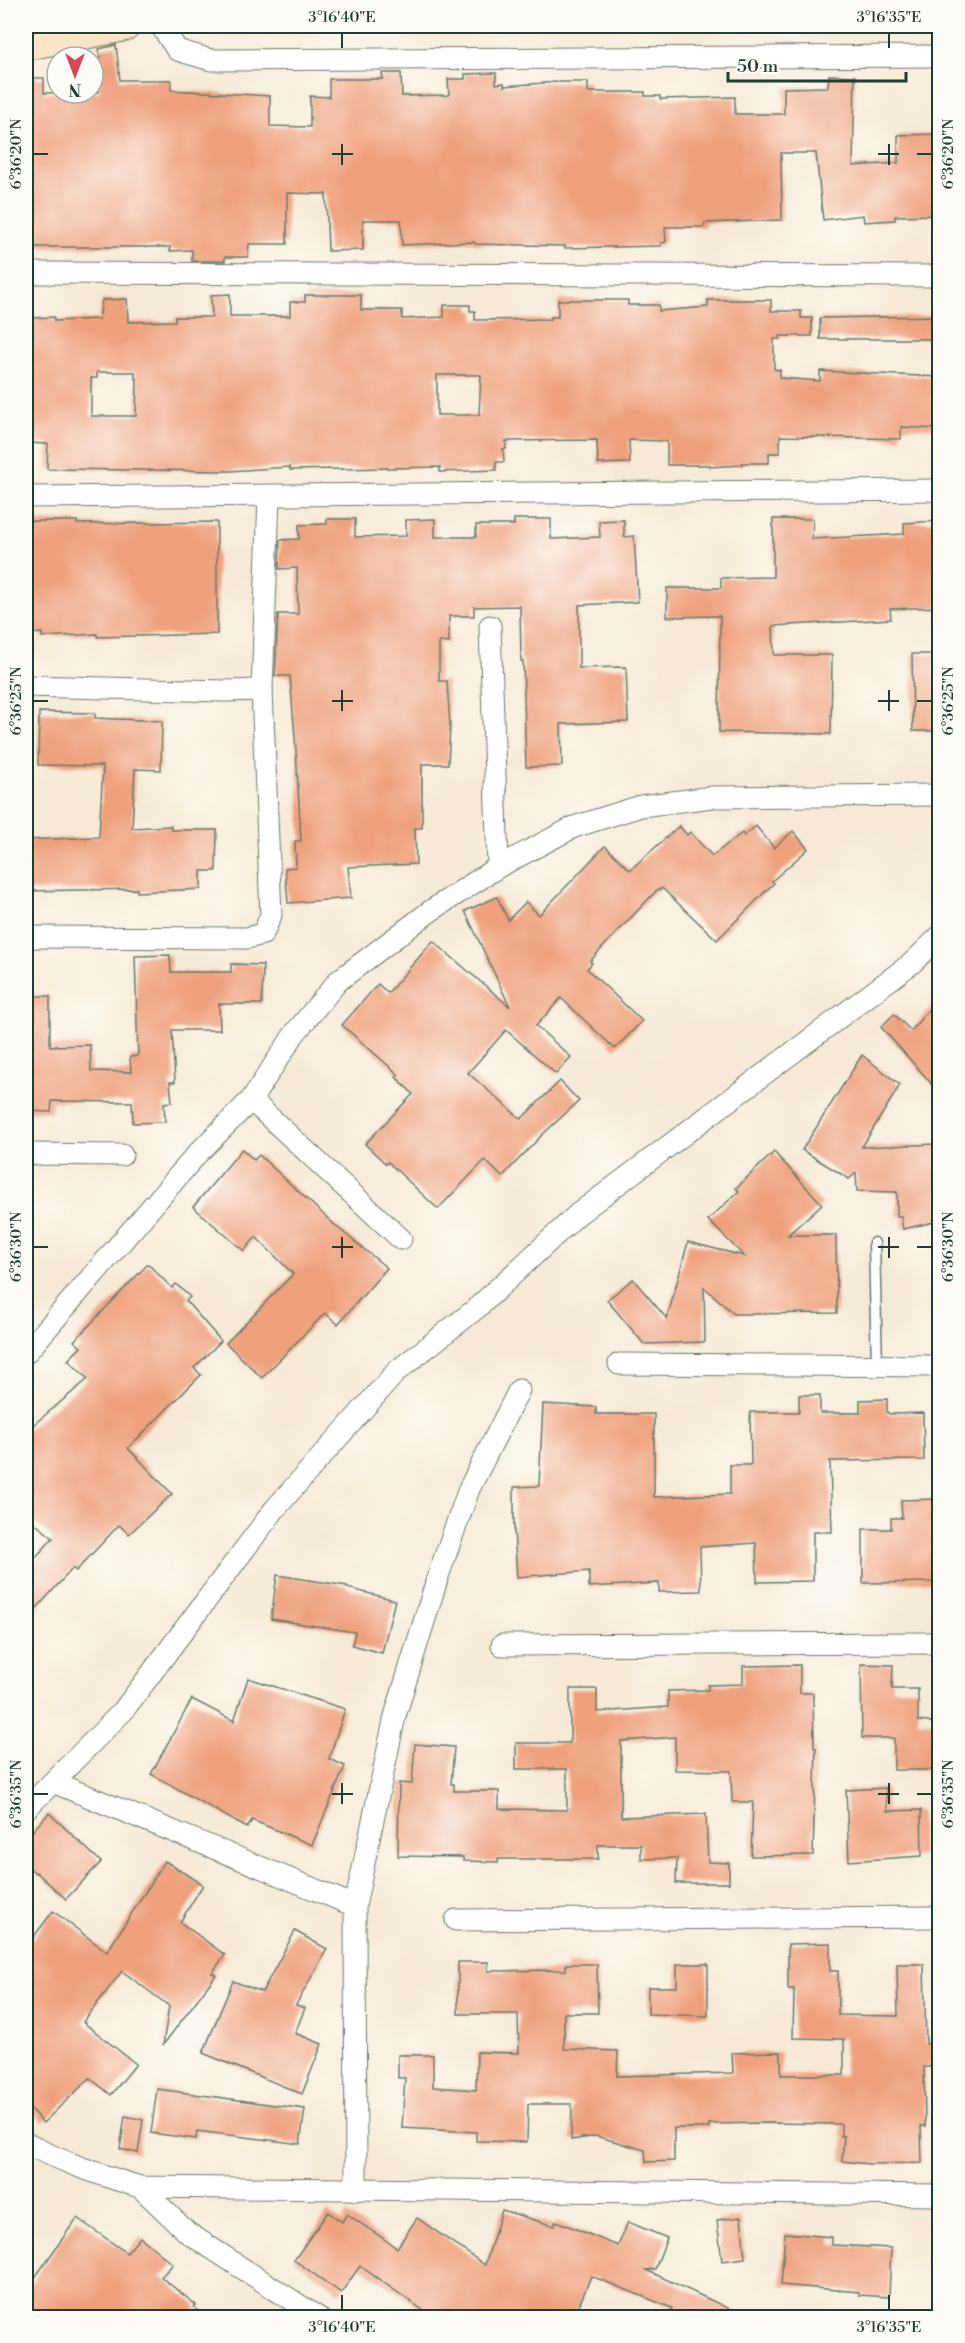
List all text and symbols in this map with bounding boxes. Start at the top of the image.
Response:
text: 3°16'40"E [308,8,376,27]
text: 3°16'35"E [857,8,921,27]
north arrow [45,45,105,105]
scale bar [728,45,906,83]
text: 50 m [737,55,779,78]
text: N [68,79,81,99]
text: 6°36'20"N [7,119,26,189]
text: 6°36'20"N [939,119,958,189]
text: 6°36'25"N [7,666,26,736]
text: 6°36'25"N [939,666,958,736]
text: 6°36'30"N [7,1212,26,1282]
text: 6°36'30"N [939,1212,958,1282]
text: 6°36'35"N [7,1760,26,1828]
text: 6°36'35"N [939,1760,958,1828]
text: 3°16'40"E [308,2318,376,2337]
text: 3°16'35"E [857,2318,921,2337]

